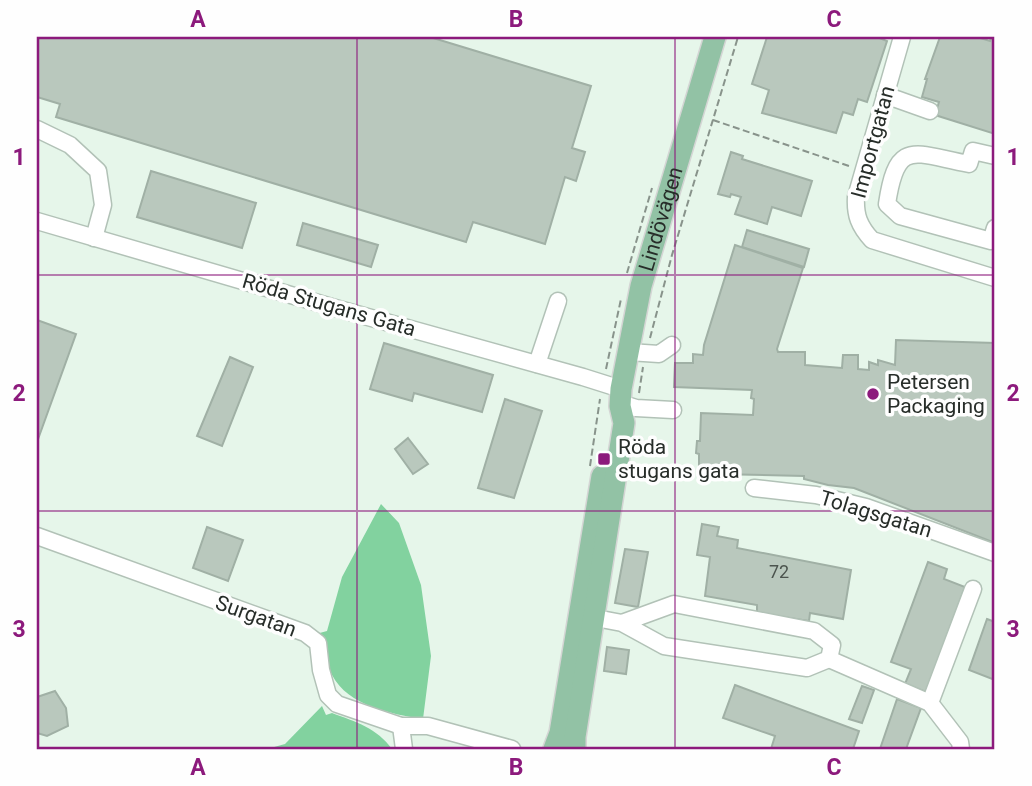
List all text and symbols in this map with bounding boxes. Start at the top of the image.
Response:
text: A [190,6,206,33]
text: B [509,6,523,33]
text: C [826,6,842,33]
street label: Importgatan [846,83,900,201]
text: 1 [12,144,26,171]
text: 1 [1006,144,1020,171]
street label: Lindövägen [634,164,688,274]
street label: Röda Stugans Gata [240,269,418,341]
place label: Petersen Packaging [887,370,985,418]
text: 2 [12,380,26,407]
text: 2 [1006,380,1020,407]
marker: Petersen Packaging [865,386,881,402]
place label: Röda stugans gata [618,435,740,483]
marker: Röda stugans gata [596,451,612,467]
street label: Tolagsgatan [817,486,935,542]
house number: 72 [769,561,789,582]
street label: Surgatan [212,590,300,642]
text: 3 [12,616,26,643]
text: 3 [1006,616,1020,643]
text: A [190,754,206,781]
text: B [509,754,523,781]
text: C [826,754,842,781]

